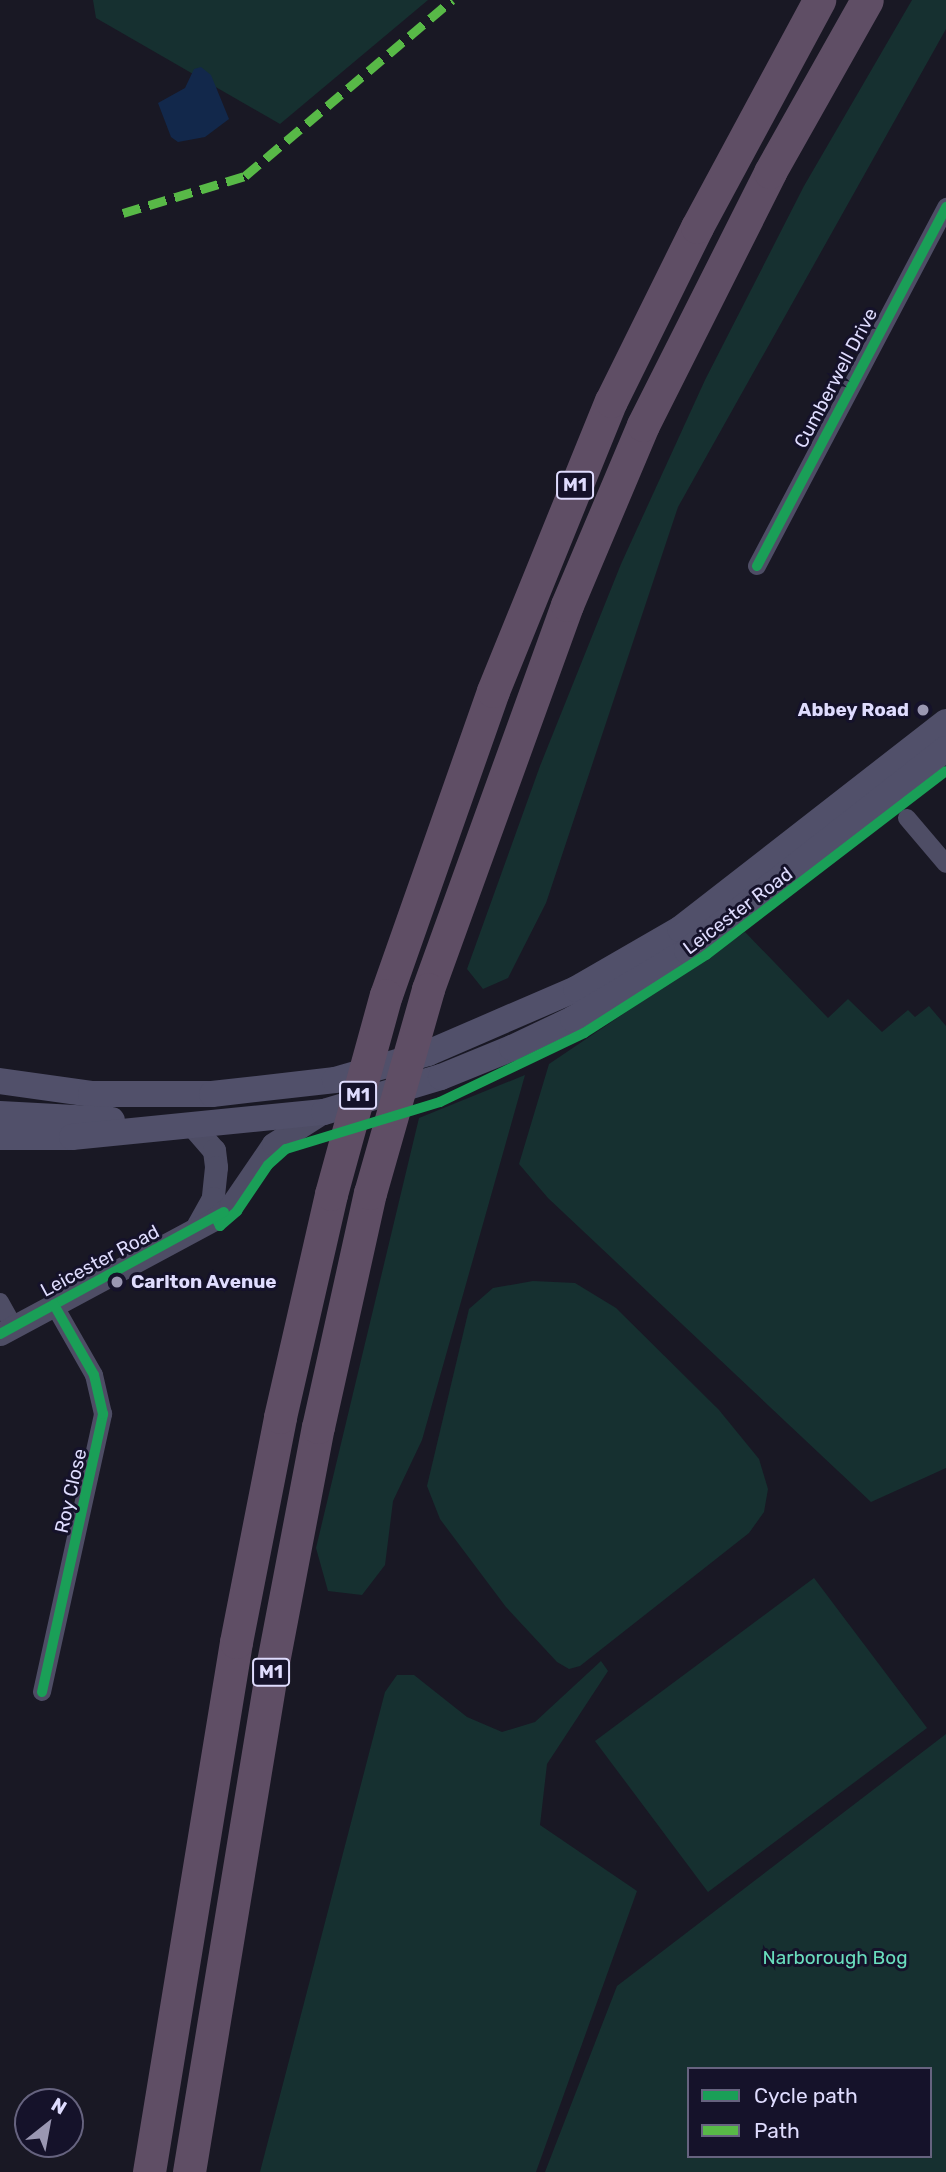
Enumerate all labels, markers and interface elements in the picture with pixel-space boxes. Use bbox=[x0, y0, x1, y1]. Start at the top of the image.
street label: Cumberwell Drive bbox=[789, 304, 883, 452]
road number: M1 bbox=[556, 471, 594, 500]
place label: Abbey Road bbox=[797, 699, 909, 721]
marker: Abbey Road bbox=[915, 702, 931, 718]
street label: Leicester Road bbox=[679, 862, 797, 960]
road number: M1 bbox=[339, 1080, 377, 1110]
street label: Leicester Road bbox=[37, 1220, 163, 1302]
place label: Carlton Avenue bbox=[131, 1271, 277, 1293]
marker: Carlton Avenue bbox=[109, 1274, 125, 1290]
street label: Roy Close bbox=[50, 1446, 92, 1536]
road number: M1 bbox=[252, 1658, 290, 1686]
park label: Narborough Bog bbox=[762, 1947, 908, 1969]
legend bbox=[687, 2067, 932, 2158]
text: Cycle path bbox=[754, 2083, 858, 2108]
north arrow bbox=[14, 2088, 84, 2158]
text: N bbox=[47, 2093, 71, 2120]
text: Path bbox=[754, 2118, 800, 2143]

